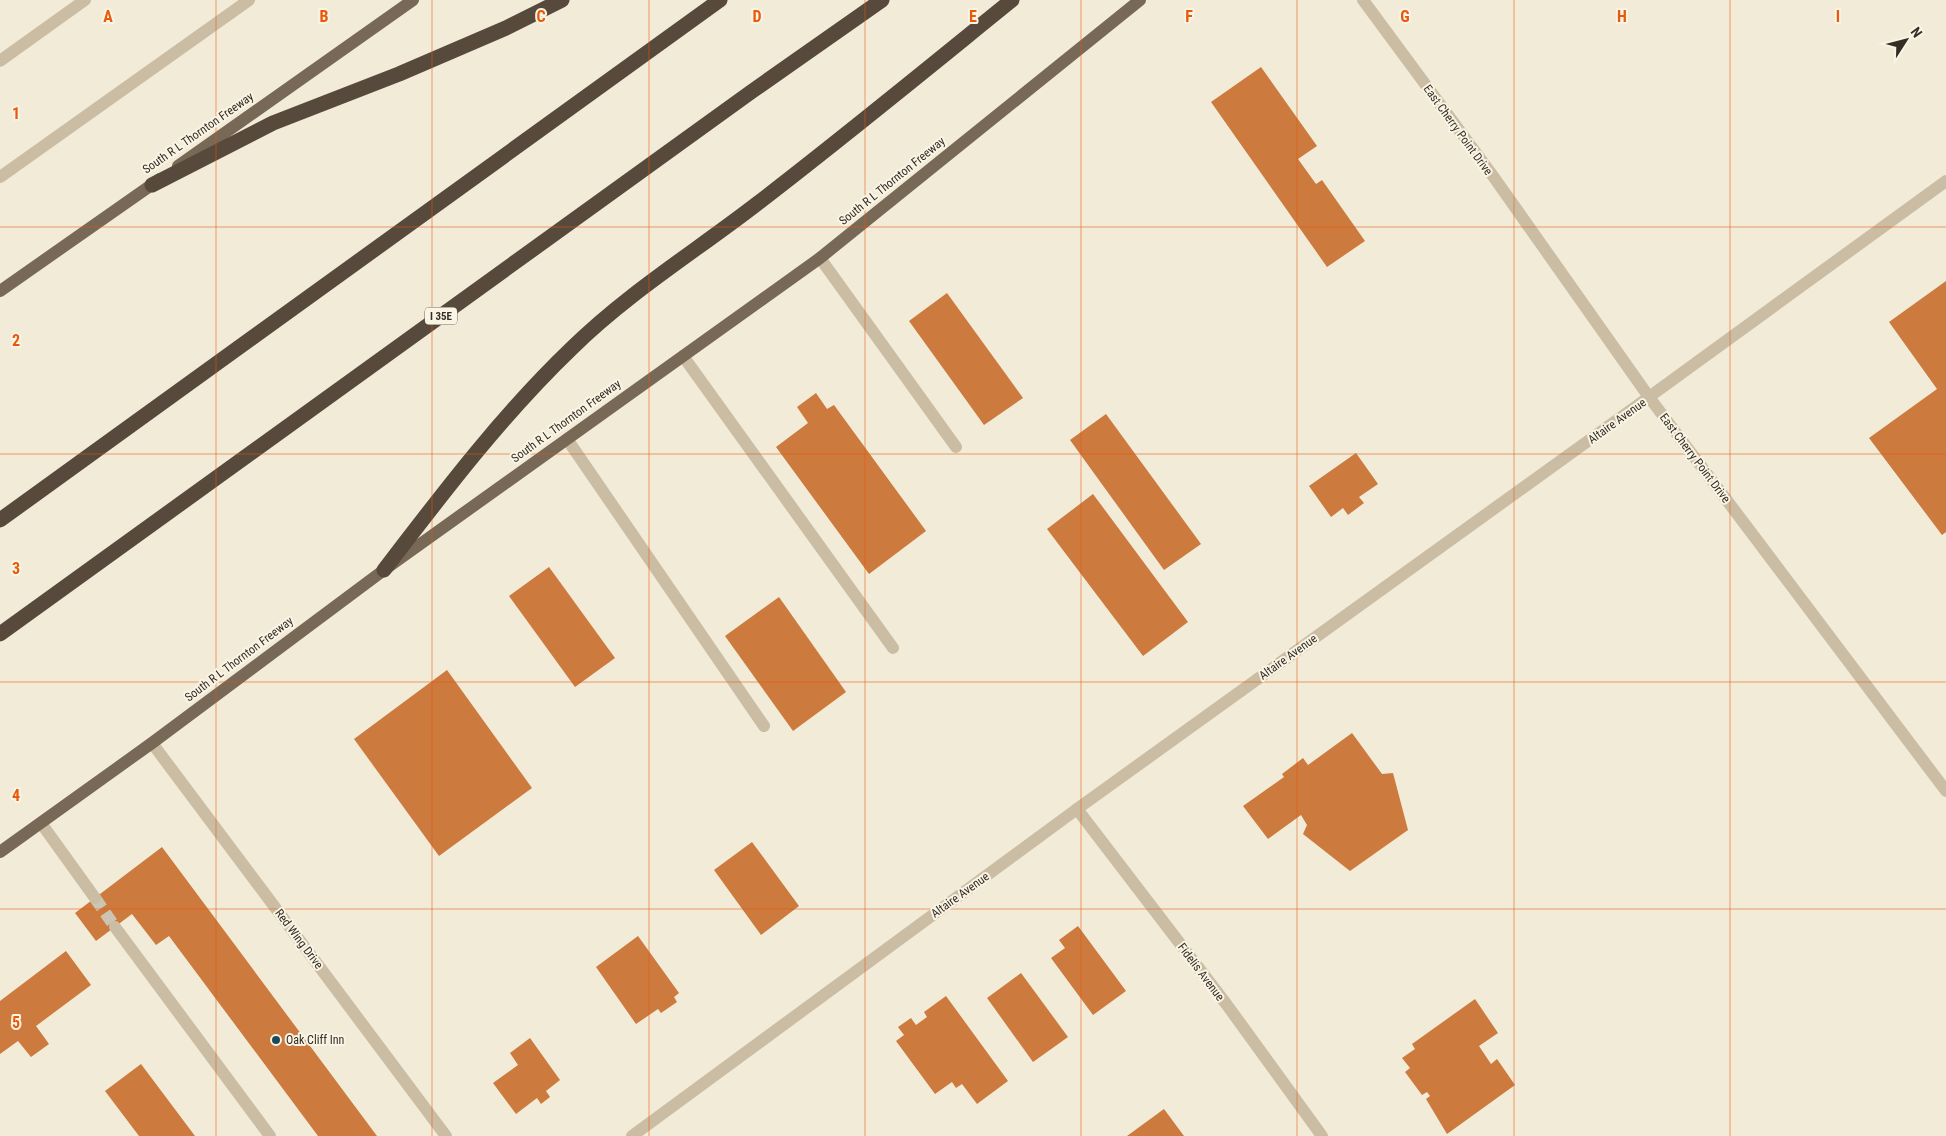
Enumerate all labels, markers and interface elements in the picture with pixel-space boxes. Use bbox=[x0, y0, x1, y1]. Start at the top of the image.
text: A bbox=[103, 7, 113, 26]
text: B bbox=[320, 7, 329, 26]
text: C bbox=[536, 7, 546, 26]
text: D bbox=[752, 7, 762, 26]
text: E bbox=[969, 7, 977, 26]
text: F bbox=[1185, 7, 1193, 26]
text: G bbox=[1400, 7, 1410, 26]
text: H bbox=[1617, 7, 1627, 26]
text: I bbox=[1836, 7, 1840, 26]
north arrow bbox=[1881, 15, 1931, 65]
text: N bbox=[1908, 24, 1926, 41]
street label: East Cherry Point Drive bbox=[1421, 82, 1496, 178]
street label: South R L Thornton Freeway bbox=[140, 89, 256, 177]
text: 1 bbox=[12, 104, 20, 123]
street label: South R L Thornton Freeway bbox=[836, 134, 948, 228]
road number: I 35E bbox=[425, 308, 457, 324]
text: 2 bbox=[12, 331, 20, 350]
street label: South R L Thornton Freeway bbox=[509, 377, 623, 465]
street label: Altaire Avenue bbox=[1585, 395, 1649, 447]
street label: East Cherry Point Drive bbox=[1657, 411, 1733, 506]
text: 3 bbox=[12, 559, 20, 578]
street label: South R L Thornton Freeway bbox=[182, 614, 296, 704]
street label: Altaire Avenue bbox=[1256, 631, 1320, 683]
text: 4 bbox=[12, 786, 20, 805]
street label: Altaire Avenue bbox=[928, 869, 992, 921]
street label: Red Wing Drive bbox=[272, 906, 326, 972]
street label: Fidelis Avenue bbox=[1175, 940, 1227, 1004]
text: 5 bbox=[12, 1013, 20, 1032]
place label: Oak Cliff Inn bbox=[286, 1033, 345, 1047]
marker: Oak Cliff Inn bbox=[270, 1034, 282, 1046]

